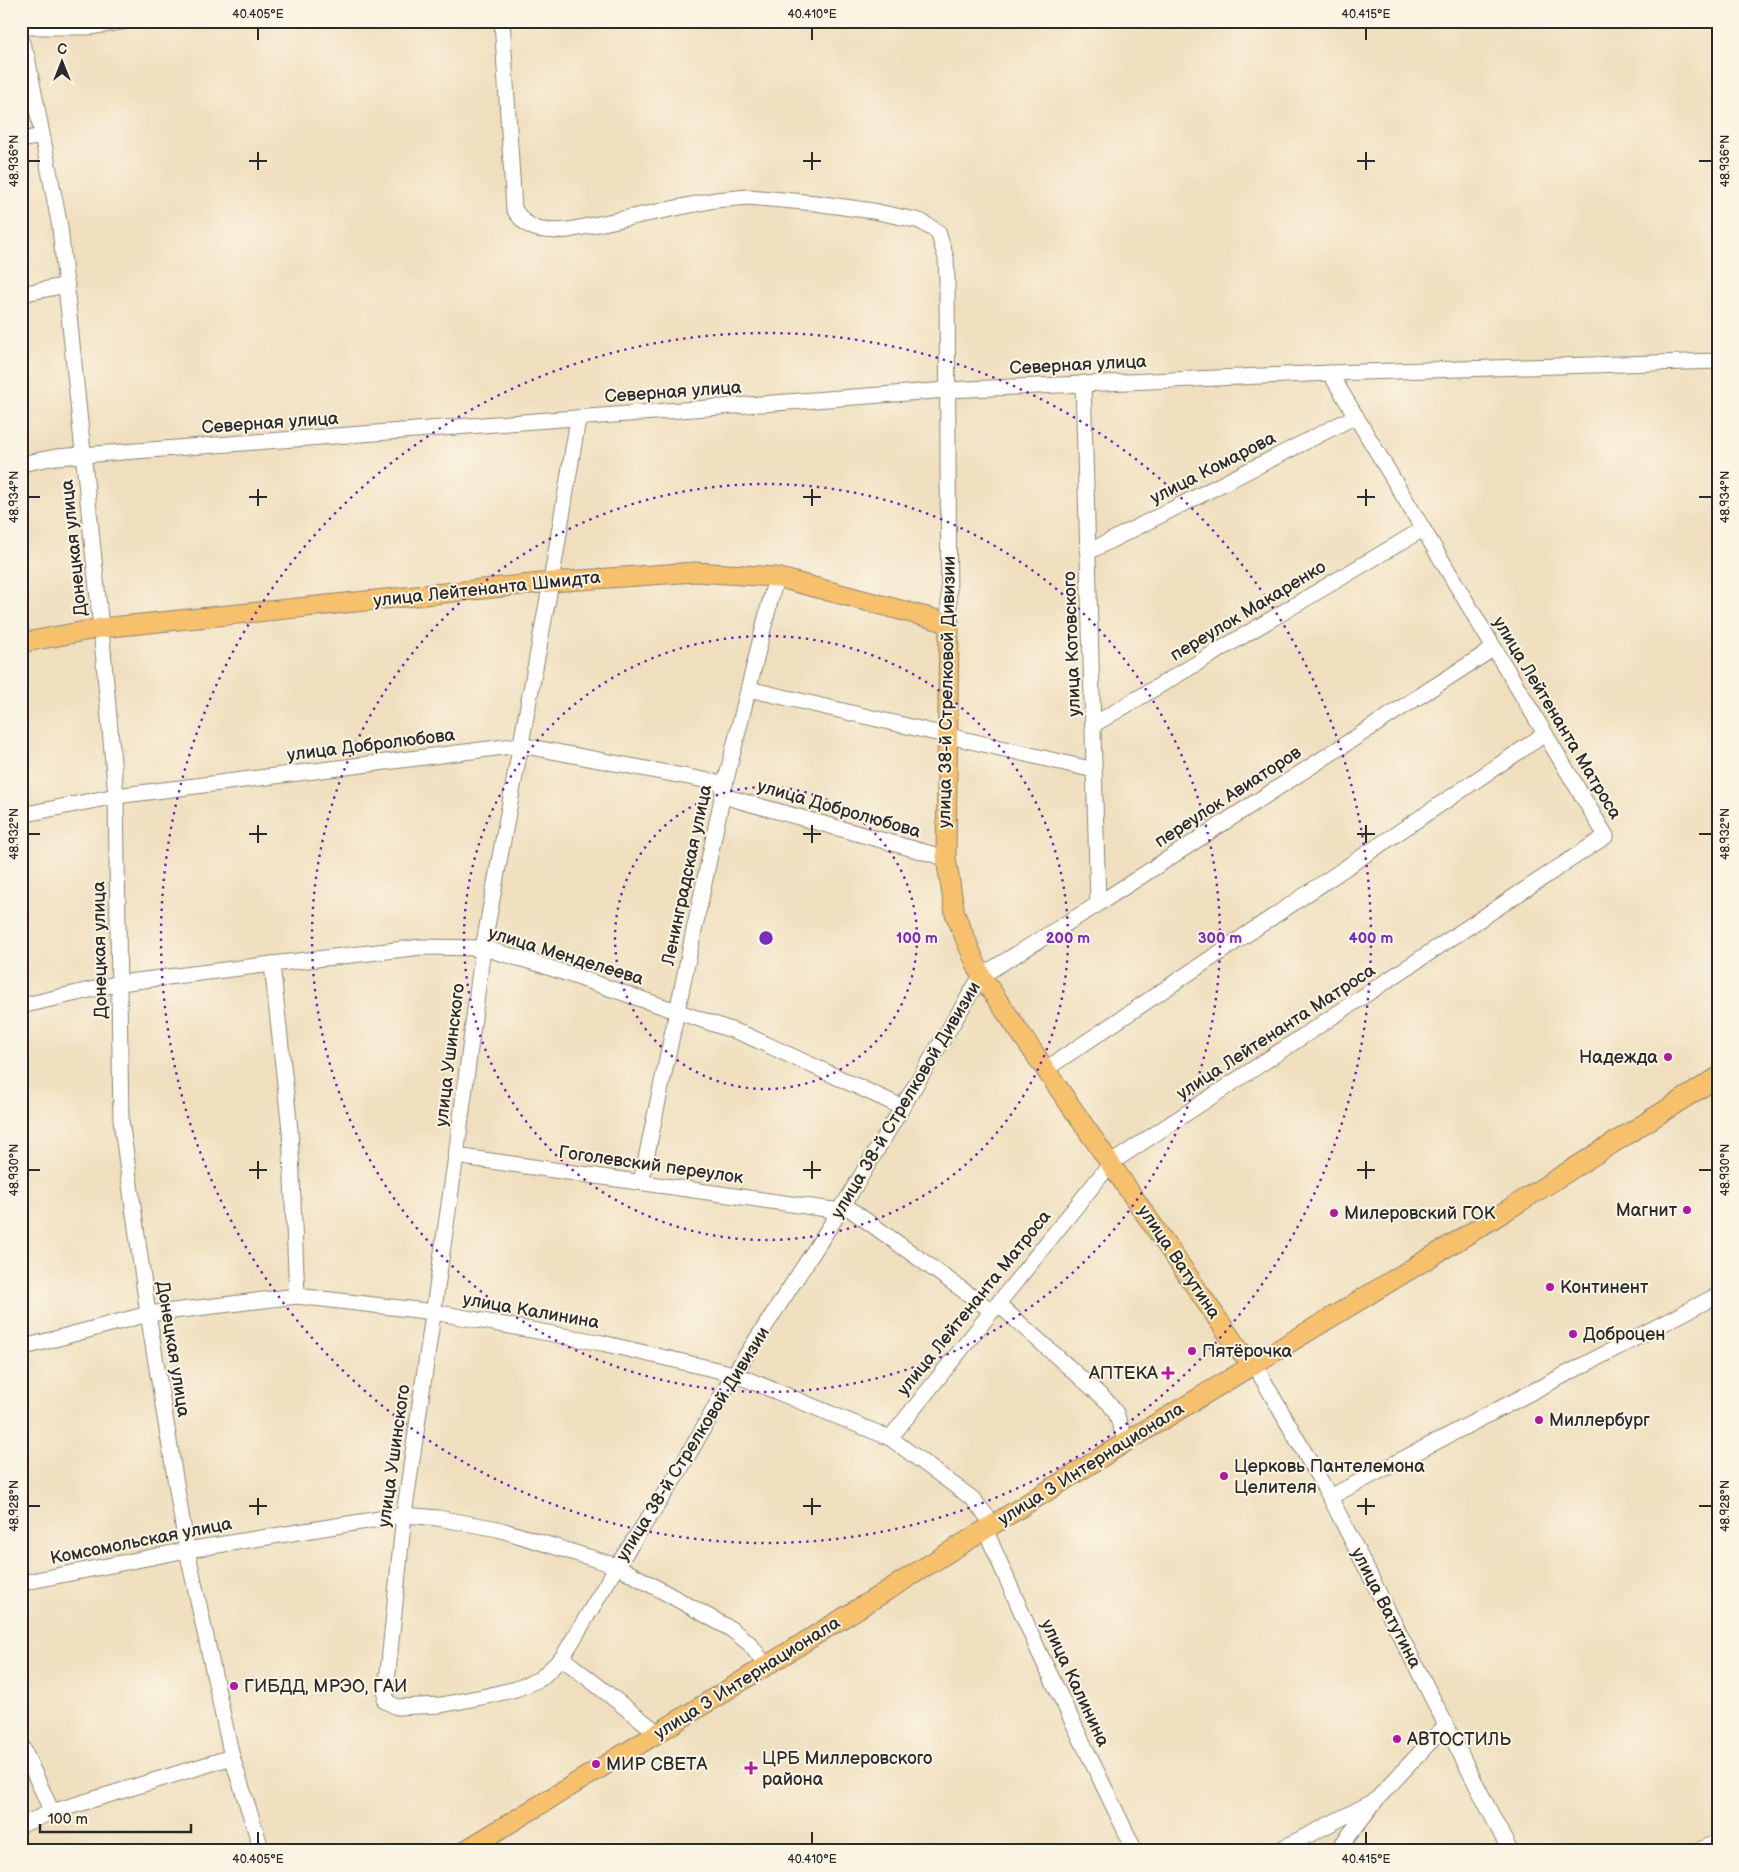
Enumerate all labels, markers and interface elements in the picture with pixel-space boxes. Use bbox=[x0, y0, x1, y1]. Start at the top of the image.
text: 40.405°E bbox=[232, 7, 284, 22]
text: 40.410°E bbox=[787, 7, 837, 22]
text: 40.415°E bbox=[1342, 7, 1391, 22]
north arrow bbox=[38, 38, 88, 88]
text: С bbox=[57, 41, 67, 58]
text: 48.936°N bbox=[7, 135, 22, 187]
text: 48.936°N bbox=[1718, 135, 1733, 187]
street label: Северная улица bbox=[1009, 351, 1147, 379]
street label: Северная улица bbox=[604, 377, 743, 407]
street label: Северная улица bbox=[201, 408, 340, 438]
street label: улица Комарова bbox=[1147, 427, 1279, 509]
text: 48.934°N bbox=[7, 471, 22, 523]
text: 48.934°N bbox=[1718, 471, 1733, 523]
street label: Донецкая улица bbox=[56, 478, 92, 617]
street label: улица 38-й Стрелковой Дивизии bbox=[934, 556, 960, 828]
street label: переулок Макаренко bbox=[1166, 556, 1330, 666]
street label: улица Лейтенанта Шмидта bbox=[372, 567, 602, 611]
street label: улица Котовского bbox=[1059, 571, 1085, 717]
street label: улица Лейтенанта Матроса bbox=[1488, 613, 1626, 823]
street label: улица Добролюбова bbox=[286, 724, 456, 766]
street label: переулок Авиаторов bbox=[1151, 741, 1306, 852]
street label: улица Добролюбова bbox=[755, 776, 923, 842]
street label: Ленинградская улица bbox=[657, 782, 716, 968]
text: 48.932°N bbox=[7, 808, 22, 860]
text: 48.932°N bbox=[1718, 808, 1733, 860]
street label: Донецкая улица bbox=[88, 881, 112, 1019]
street label: улица Менделеева bbox=[486, 922, 647, 990]
centre of rings bbox=[757, 929, 775, 947]
text: 100 m bbox=[896, 929, 938, 948]
text: 200 m bbox=[1046, 929, 1090, 948]
text: 300 m bbox=[1198, 929, 1242, 948]
text: 400 m bbox=[1349, 929, 1393, 948]
street label: улица Лейтенанта Матроса bbox=[1173, 960, 1379, 1104]
street label: улица 38-й Стрелковой Дивизии bbox=[827, 978, 985, 1222]
street label: улица Ушинского bbox=[431, 982, 469, 1128]
place label: Надежда bbox=[1579, 1047, 1658, 1068]
marker: Надежда bbox=[1662, 1051, 1674, 1063]
street label: Гоголевский переулок bbox=[557, 1142, 745, 1188]
text: 48.930°N bbox=[7, 1144, 22, 1196]
text: 48.930°N bbox=[1718, 1144, 1733, 1196]
place label: Магнит bbox=[1616, 1200, 1678, 1221]
street label: улица Ватутина bbox=[1133, 1201, 1225, 1323]
place label: Милеровский ГОК bbox=[1344, 1203, 1496, 1224]
marker: Магнит bbox=[1681, 1204, 1693, 1216]
street label: улица Лейтенанта Матроса bbox=[893, 1206, 1056, 1400]
marker: Милеровский ГОК bbox=[1328, 1207, 1340, 1219]
place label: Континент bbox=[1560, 1277, 1649, 1298]
street label: Донецкая улица bbox=[152, 1279, 194, 1419]
marker: Континент bbox=[1544, 1281, 1556, 1293]
street label: улица Калинина bbox=[461, 1289, 601, 1333]
street label: улица 38-й Стрелковой Дивизии bbox=[612, 1323, 774, 1565]
place label: Доброцен bbox=[1583, 1324, 1665, 1345]
marker: Доброцен bbox=[1567, 1328, 1579, 1340]
place label: Пятёрочка bbox=[1202, 1341, 1293, 1362]
marker: Пятёрочка bbox=[1186, 1345, 1198, 1357]
place label: АПТЕКА bbox=[1088, 1363, 1158, 1384]
marker: АПТЕКА bbox=[1162, 1367, 1174, 1379]
street label: улица Ушинского bbox=[374, 1383, 414, 1529]
street label: улица 3 Интернационала bbox=[994, 1398, 1188, 1530]
place label: Миллербург bbox=[1549, 1410, 1650, 1431]
marker: Миллербург bbox=[1533, 1414, 1545, 1426]
place label: Церковь Пантелемона Целителя bbox=[1234, 1456, 1425, 1498]
marker: Церковь Пантелемона Целителя bbox=[1218, 1470, 1230, 1482]
text: 48.928°N bbox=[7, 1480, 22, 1532]
text: 48.928°N bbox=[1718, 1480, 1733, 1532]
street label: Комсомольская улица bbox=[48, 1513, 234, 1569]
street label: улица Ватутина bbox=[1347, 1544, 1426, 1672]
street label: улица 3 Интернационала bbox=[650, 1612, 844, 1744]
street label: улица Калинина bbox=[1036, 1616, 1114, 1750]
place label: ГИБДД, МРЭО, ГАИ bbox=[244, 1676, 407, 1697]
marker: ГИБДД, МРЭО, ГАИ bbox=[228, 1680, 240, 1692]
place label: АВТОСТИЛЬ bbox=[1406, 1729, 1511, 1750]
marker: АВТОСТИЛЬ bbox=[1391, 1733, 1403, 1745]
place label: ЦРБ Миллеровского района bbox=[762, 1748, 933, 1790]
place label: МИР СВЕТА bbox=[606, 1754, 707, 1775]
marker: МИР СВЕТА bbox=[590, 1758, 602, 1770]
marker: ЦРБ Миллеровского района bbox=[744, 1761, 758, 1775]
scale bar bbox=[40, 1802, 191, 1834]
text: 100 m bbox=[48, 1810, 88, 1829]
text: 40.405°E bbox=[232, 1852, 284, 1867]
text: 40.410°E bbox=[787, 1852, 837, 1867]
text: 40.415°E bbox=[1342, 1852, 1391, 1867]

